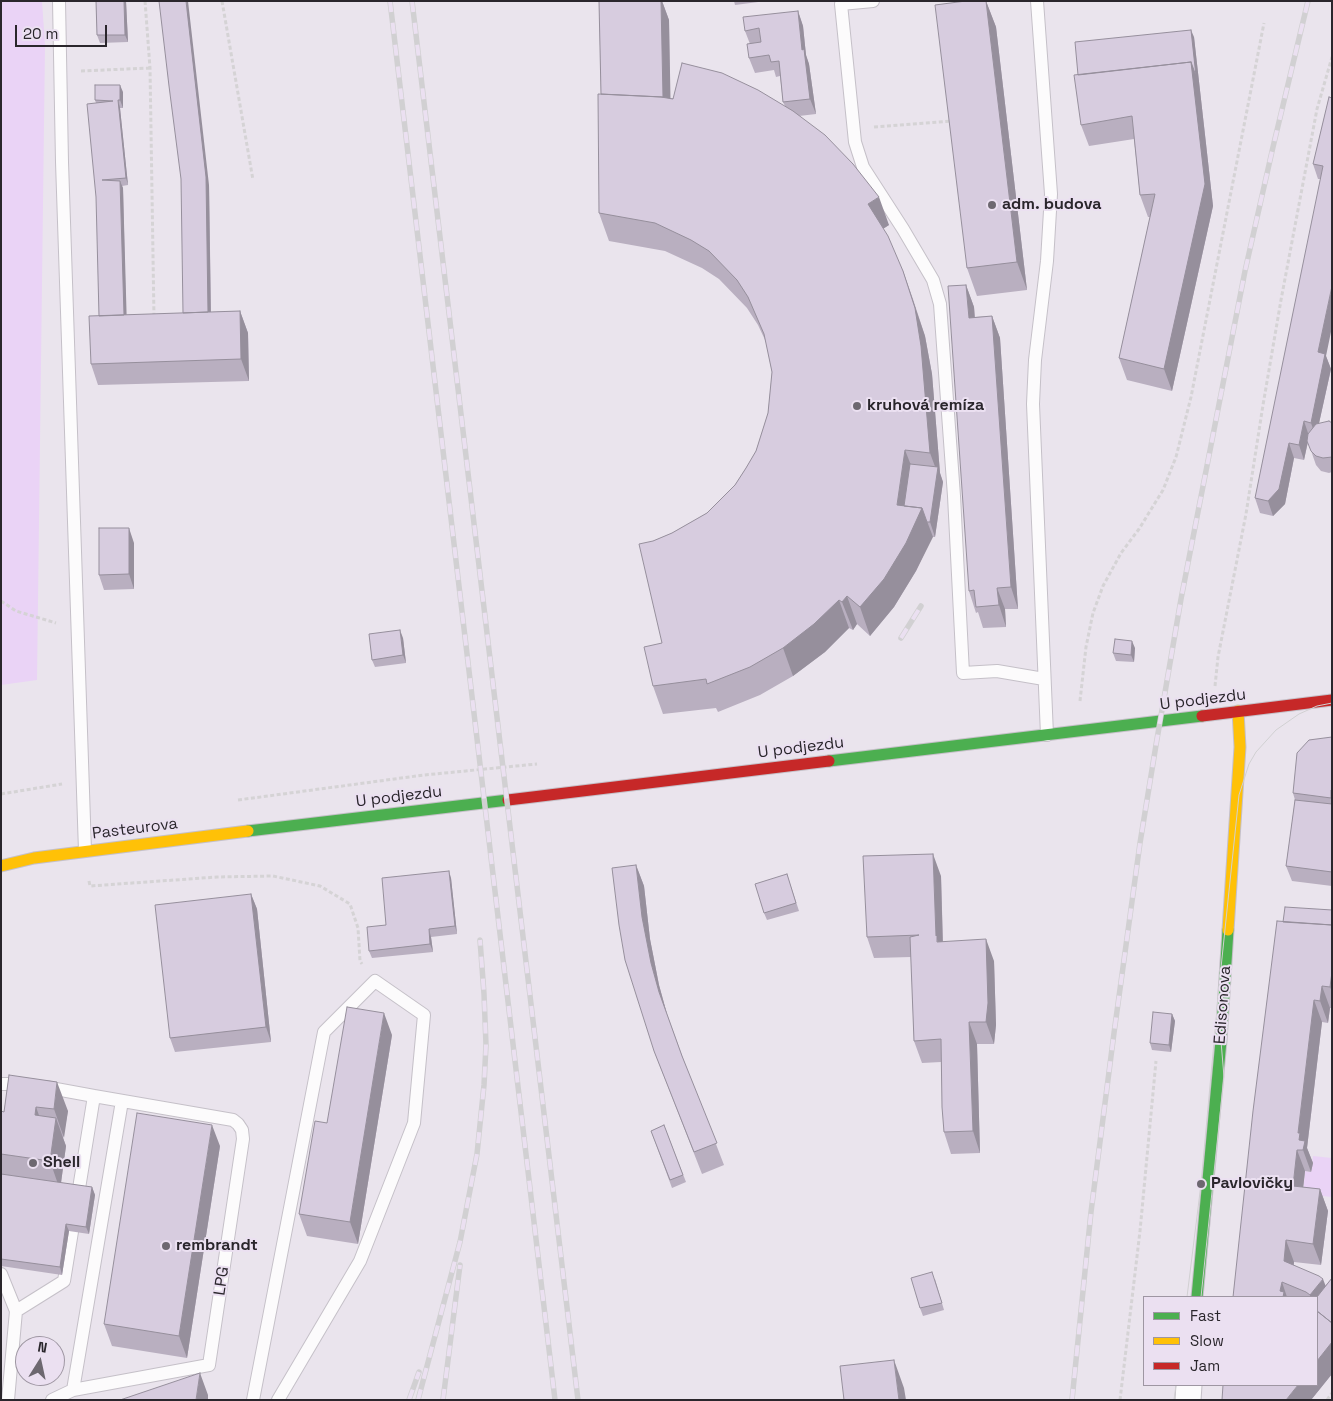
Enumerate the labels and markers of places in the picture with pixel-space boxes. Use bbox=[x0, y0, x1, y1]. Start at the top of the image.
place label: adm. budova bbox=[1002, 195, 1101, 215]
marker: adm. budova bbox=[986, 199, 998, 211]
place label: kruhová remíza bbox=[867, 396, 984, 416]
marker: kruhová remíza bbox=[851, 400, 863, 412]
place label: Shell bbox=[43, 1153, 80, 1173]
marker: Shell bbox=[27, 1157, 39, 1169]
place label: Pavlovičky bbox=[1211, 1174, 1293, 1194]
marker: Pavlovičky bbox=[1195, 1178, 1207, 1190]
place label: rembrandt bbox=[176, 1236, 258, 1256]
marker: rembrandt bbox=[160, 1240, 172, 1252]

